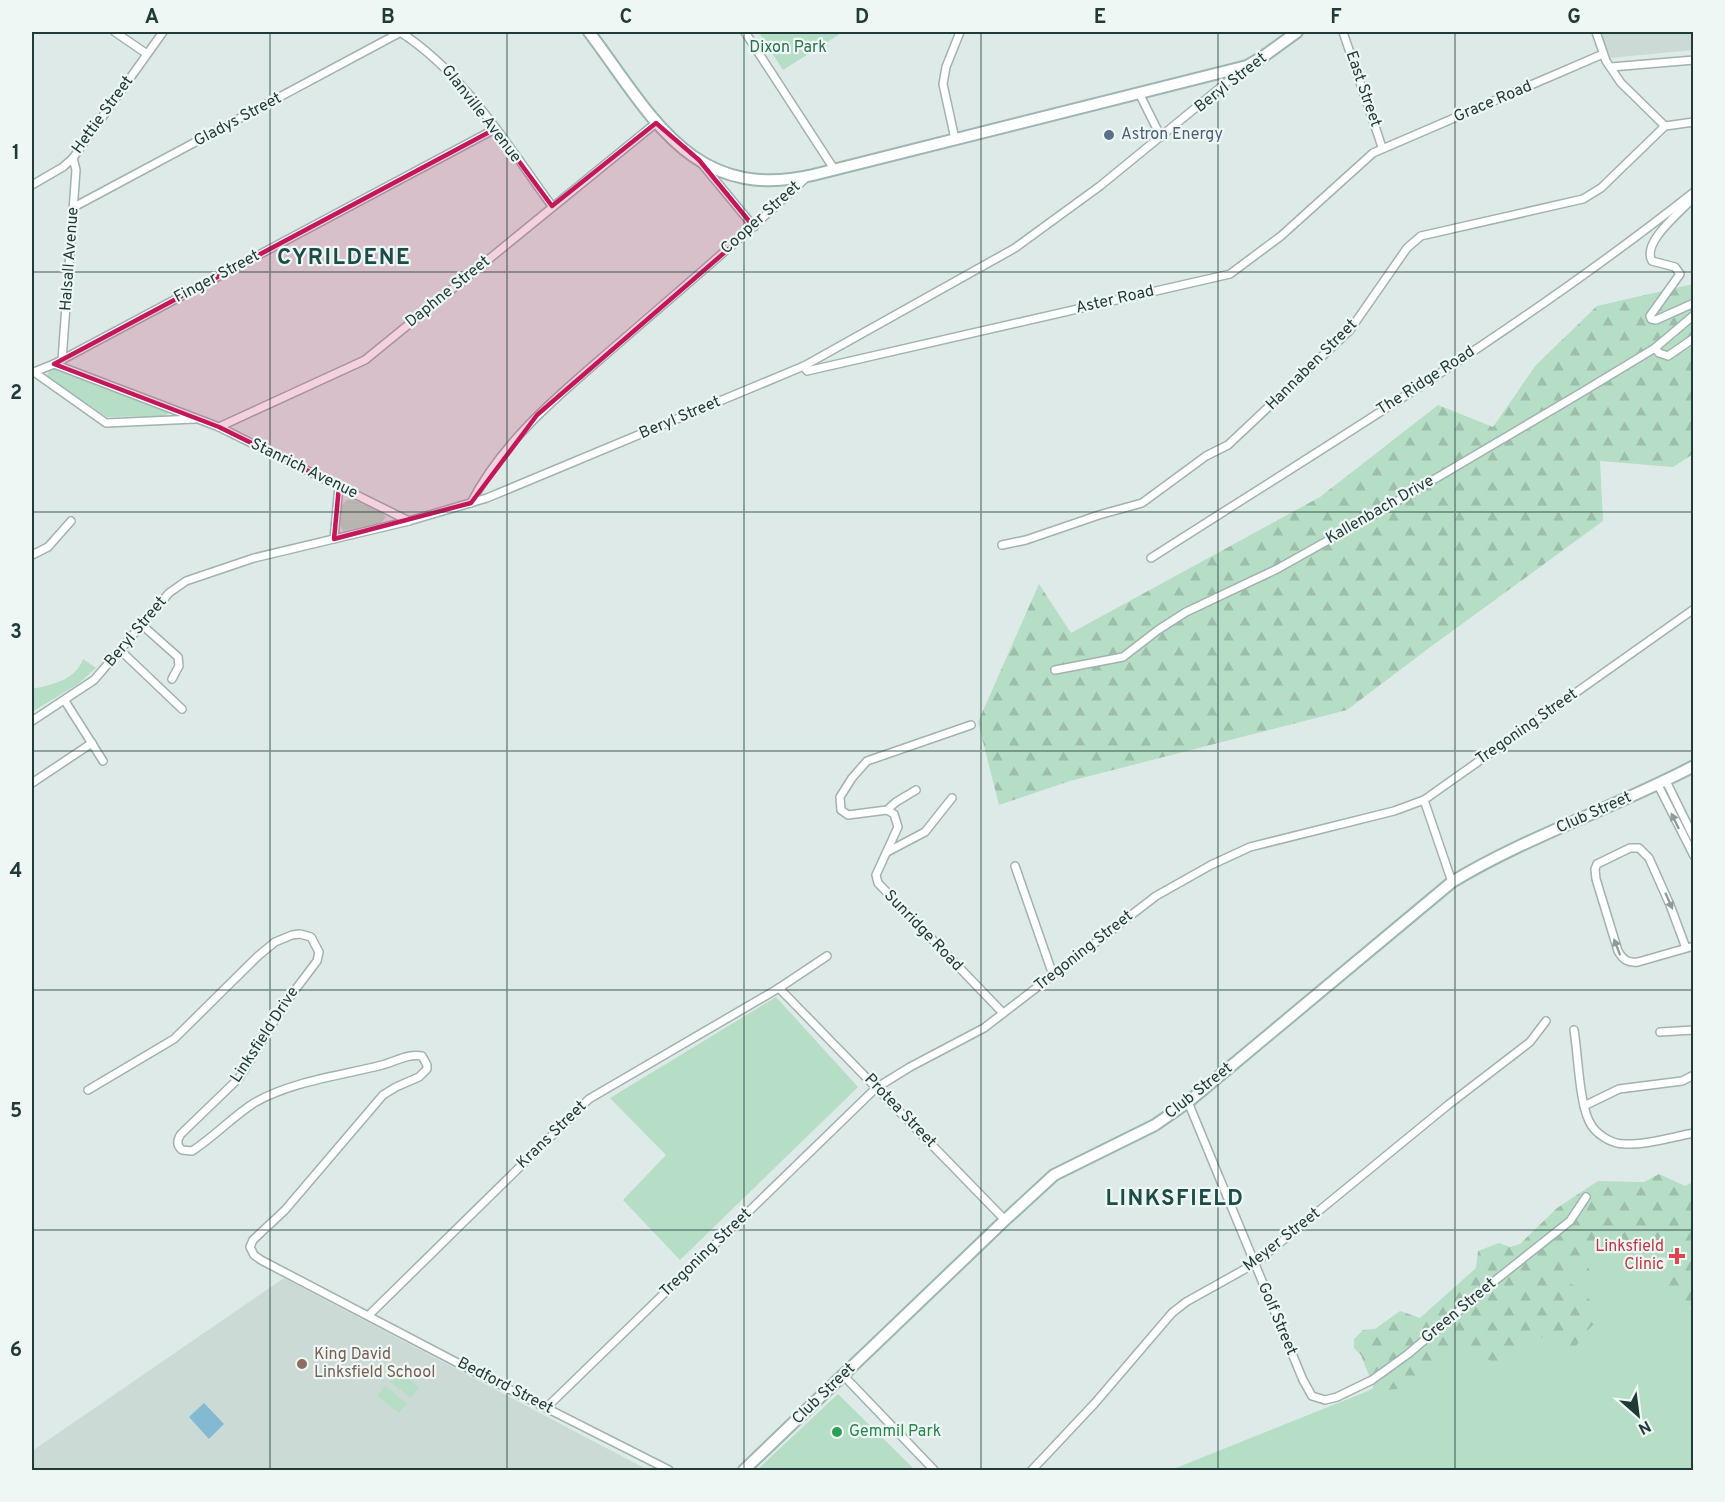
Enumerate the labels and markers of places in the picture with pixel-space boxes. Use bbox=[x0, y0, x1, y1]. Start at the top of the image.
place label: Astron Energy bbox=[1121, 125, 1223, 145]
marker: Astron Energy bbox=[1102, 128, 1116, 142]
place label: Linksfield Clinic bbox=[1595, 1237, 1664, 1275]
marker: Linksfield Clinic bbox=[1668, 1247, 1686, 1265]
place label: King David Linksfield School bbox=[314, 1345, 435, 1383]
marker: King David Linksfield School bbox=[295, 1357, 309, 1371]
place label: Gemmil Park bbox=[849, 1422, 941, 1442]
marker: Gemmil Park bbox=[830, 1425, 844, 1439]

